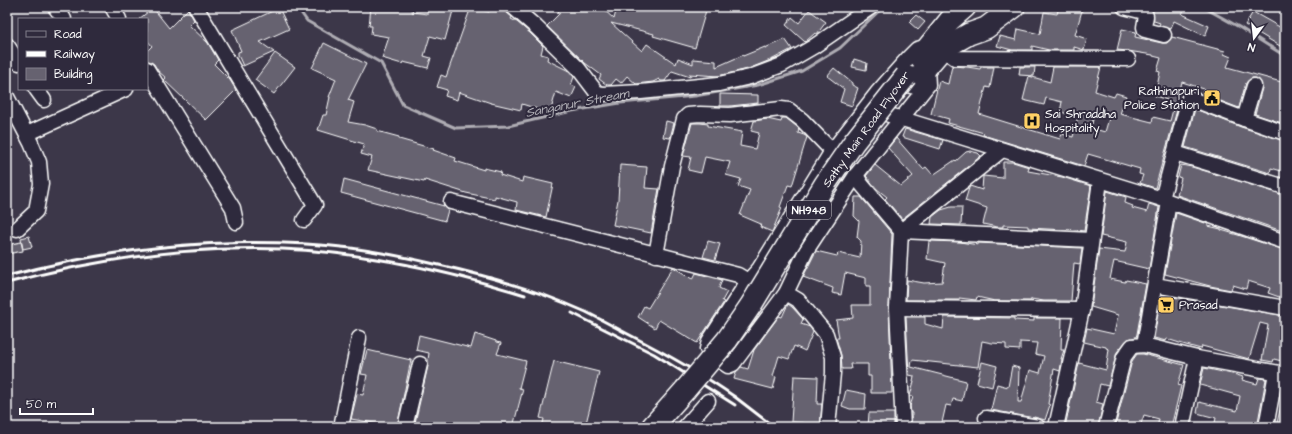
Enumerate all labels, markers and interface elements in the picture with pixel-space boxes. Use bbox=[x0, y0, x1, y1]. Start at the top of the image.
legend bbox=[18, 18, 148, 90]
north arrow bbox=[1234, 18, 1274, 58]
text: Road bbox=[54, 26, 82, 43]
text: N bbox=[1246, 39, 1257, 55]
text: Railway bbox=[54, 46, 95, 64]
text: Building bbox=[54, 66, 92, 84]
street label: Sathy Main Road Flyover bbox=[818, 67, 915, 191]
place label: Rathinapuri Police Station bbox=[1124, 83, 1199, 114]
water label: Sanganur Stream bbox=[524, 84, 632, 123]
public building icon: Rathinapuri Police Station bbox=[1202, 88, 1222, 108]
place label: Sai Shraddha Hospitality bbox=[1045, 106, 1116, 138]
hospital icon: Sai Shraddha Hospitality bbox=[1022, 111, 1042, 131]
road number: NH948 bbox=[787, 201, 831, 219]
supermarket icon: Prasad bbox=[1156, 295, 1176, 315]
place label: Prasad bbox=[1179, 297, 1218, 314]
scale bar bbox=[20, 390, 93, 416]
text: 50 m bbox=[26, 396, 57, 413]

